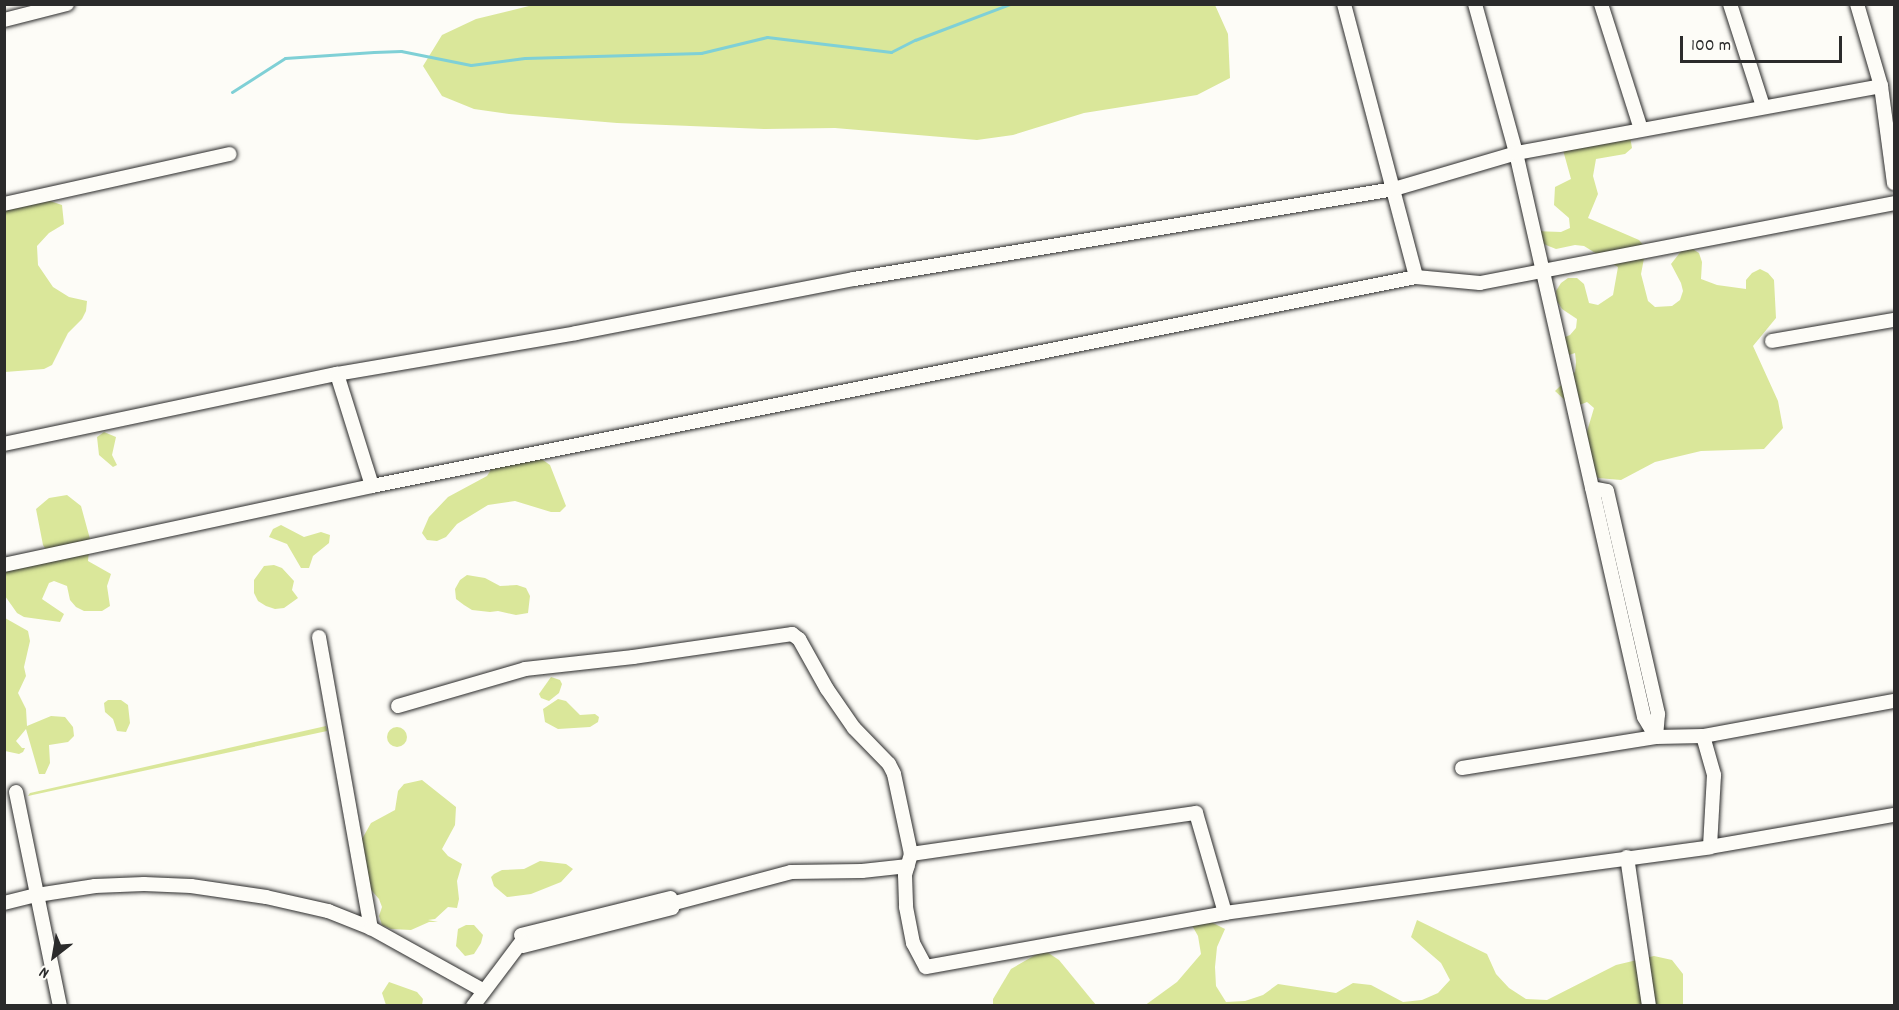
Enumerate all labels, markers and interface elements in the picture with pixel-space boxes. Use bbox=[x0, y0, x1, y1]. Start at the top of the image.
scale bar bbox=[1683, 24, 1845, 62]
text: 100 m bbox=[1691, 34, 1731, 59]
north arrow bbox=[24, 926, 84, 986]
text: N bbox=[35, 960, 54, 984]

